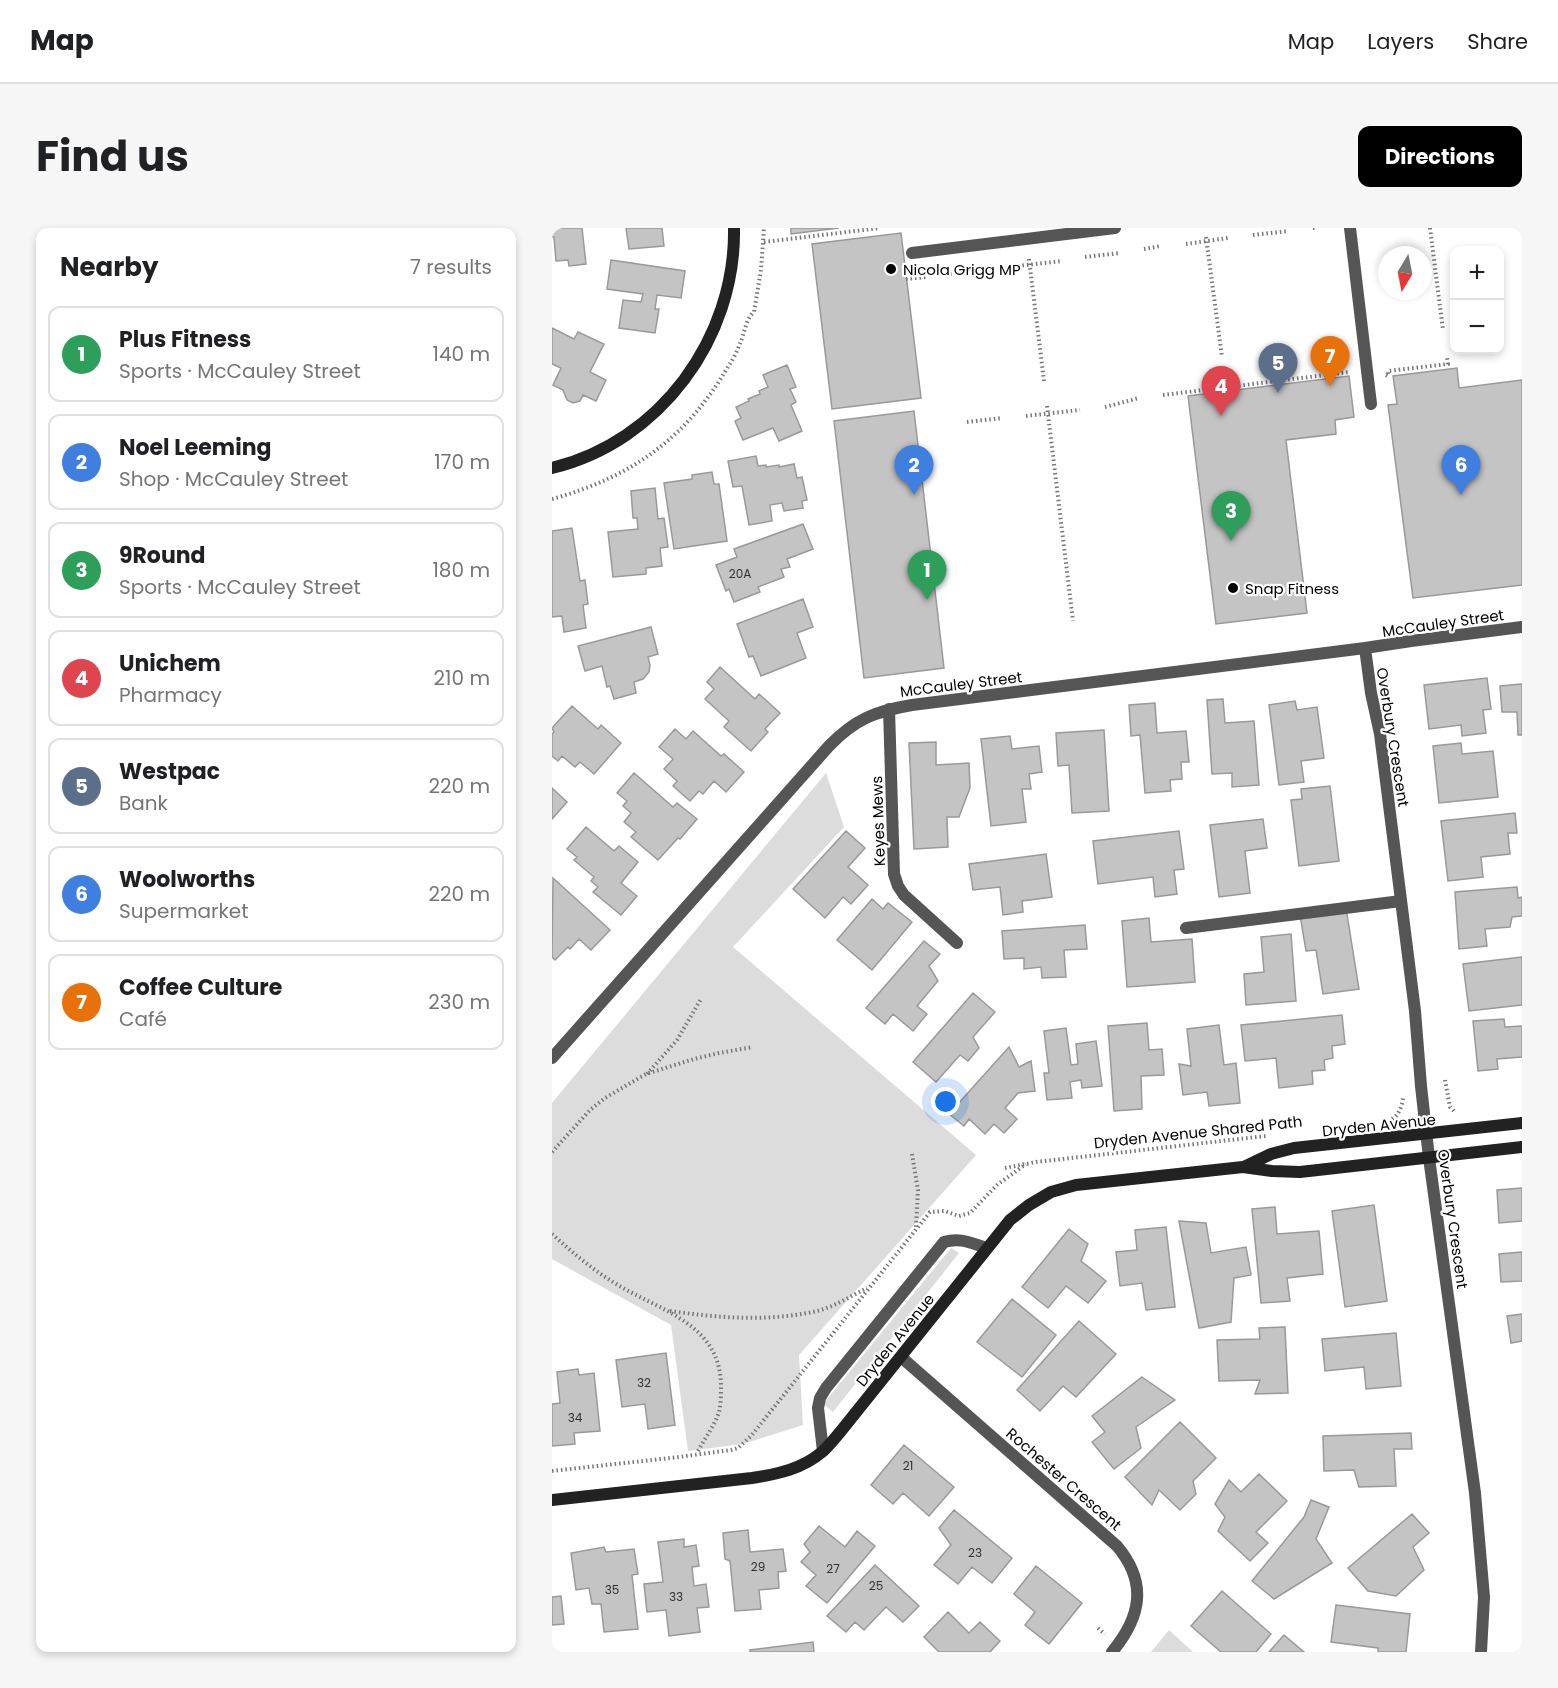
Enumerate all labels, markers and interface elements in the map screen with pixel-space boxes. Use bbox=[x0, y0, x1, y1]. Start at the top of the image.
text: Map bbox=[30, 21, 94, 60]
text: Map bbox=[1288, 27, 1334, 56]
text: Layers bbox=[1367, 27, 1434, 56]
text: Share bbox=[1467, 27, 1528, 56]
button: Directions bbox=[1358, 126, 1522, 187]
text: Find us bbox=[36, 127, 189, 186]
north arrow bbox=[1378, 246, 1432, 300]
map controls bbox=[1450, 246, 1504, 354]
button: + bbox=[1450, 246, 1504, 300]
text: Nearby bbox=[60, 249, 158, 285]
text: 7 results bbox=[410, 253, 492, 281]
place label: Nicola Grigg MP bbox=[903, 259, 1021, 280]
marker: Nicola Grigg MP bbox=[884, 262, 898, 276]
button: − bbox=[1450, 300, 1504, 354]
text: Plus Fitness bbox=[119, 324, 251, 355]
pin: 7 bbox=[1310, 336, 1350, 386]
text: 1 bbox=[78, 340, 85, 368]
text: 140 m bbox=[433, 340, 490, 368]
pin: 5 bbox=[1258, 344, 1298, 393]
text: Sports · McCauley Street bbox=[119, 357, 361, 385]
pin: 4 bbox=[1202, 366, 1240, 416]
text: Noel Leeming bbox=[119, 432, 271, 463]
pin: 2 bbox=[894, 446, 934, 495]
pin: 6 bbox=[1442, 446, 1480, 495]
text: 2 bbox=[76, 448, 87, 476]
text: 170 m bbox=[434, 448, 490, 476]
text: Shop · McCauley Street bbox=[119, 465, 348, 493]
pin: 3 bbox=[1212, 492, 1250, 541]
text: 9Round bbox=[119, 540, 205, 571]
pin: 1 bbox=[908, 550, 946, 600]
text: 3 bbox=[75, 556, 88, 584]
text: 180 m bbox=[432, 556, 490, 584]
house number: 20A bbox=[729, 565, 751, 582]
text: Sports · McCauley Street bbox=[119, 573, 361, 601]
place label: Snap Fitness bbox=[1245, 578, 1339, 599]
marker: Snap Fitness bbox=[1226, 581, 1240, 595]
street label: McCauley Street bbox=[1381, 604, 1505, 642]
text: Unichem bbox=[119, 648, 221, 679]
text: 4 bbox=[75, 664, 88, 692]
text: 210 m bbox=[434, 664, 490, 692]
street label: McCauley Street bbox=[899, 666, 1023, 702]
street label: Overbury Crescent bbox=[1372, 666, 1414, 808]
text: Pharmacy bbox=[119, 681, 222, 709]
text: Westpac bbox=[119, 756, 220, 787]
text: 5 bbox=[75, 772, 88, 800]
text: 220 m bbox=[429, 772, 490, 800]
street label: Keyes Mews bbox=[866, 775, 890, 866]
text: Bank bbox=[119, 789, 168, 817]
text: Woolworths bbox=[119, 864, 255, 895]
text: 6 bbox=[75, 880, 88, 908]
text: 220 m bbox=[429, 880, 490, 908]
text: Supermarket bbox=[119, 897, 248, 925]
text: Coffee Culture bbox=[119, 972, 282, 1003]
text: 7 bbox=[76, 988, 87, 1016]
text: 230 m bbox=[428, 988, 490, 1016]
text: Café bbox=[119, 1005, 167, 1033]
your location bbox=[931, 1087, 960, 1116]
street label: Dryden Avenue bbox=[1321, 1109, 1437, 1141]
street label: Dryden Avenue Shared Path bbox=[1093, 1111, 1303, 1153]
street label: Overbury Crescent bbox=[1433, 1148, 1473, 1290]
street label: Dryden Avenue bbox=[851, 1289, 939, 1391]
house number: 32 bbox=[637, 1374, 651, 1391]
house number: 34 bbox=[568, 1409, 583, 1426]
street label: Rochester Crescent bbox=[1002, 1423, 1126, 1535]
house number: 21 bbox=[903, 1457, 913, 1474]
house number: 23 bbox=[968, 1544, 982, 1561]
house number: 29 bbox=[751, 1558, 765, 1575]
house number: 27 bbox=[826, 1560, 840, 1577]
house number: 25 bbox=[869, 1577, 883, 1594]
house number: 35 bbox=[605, 1581, 619, 1598]
house number: 33 bbox=[669, 1588, 683, 1605]

